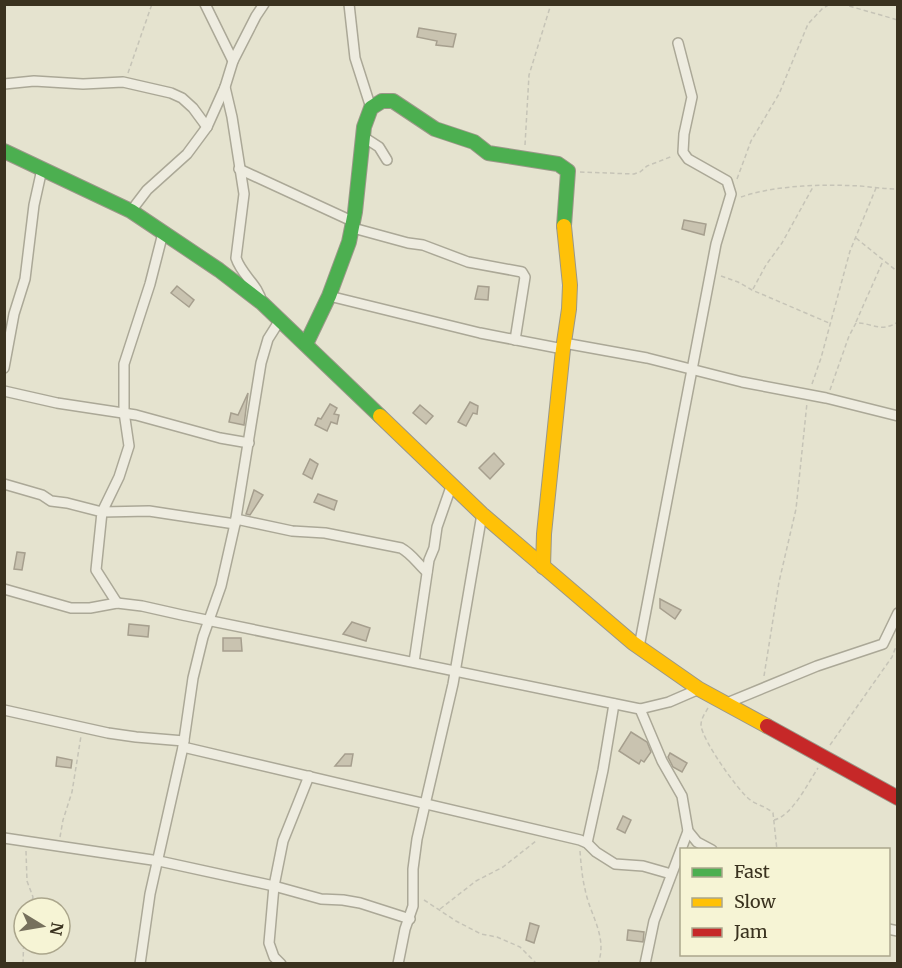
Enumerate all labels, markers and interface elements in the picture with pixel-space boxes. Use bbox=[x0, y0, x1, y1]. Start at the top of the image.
legend bbox=[680, 848, 890, 956]
text: Fast bbox=[734, 860, 770, 883]
text: Slow bbox=[734, 890, 777, 913]
north arrow bbox=[12, 896, 72, 956]
text: Jam bbox=[733, 920, 768, 943]
text: N bbox=[46, 921, 68, 937]

